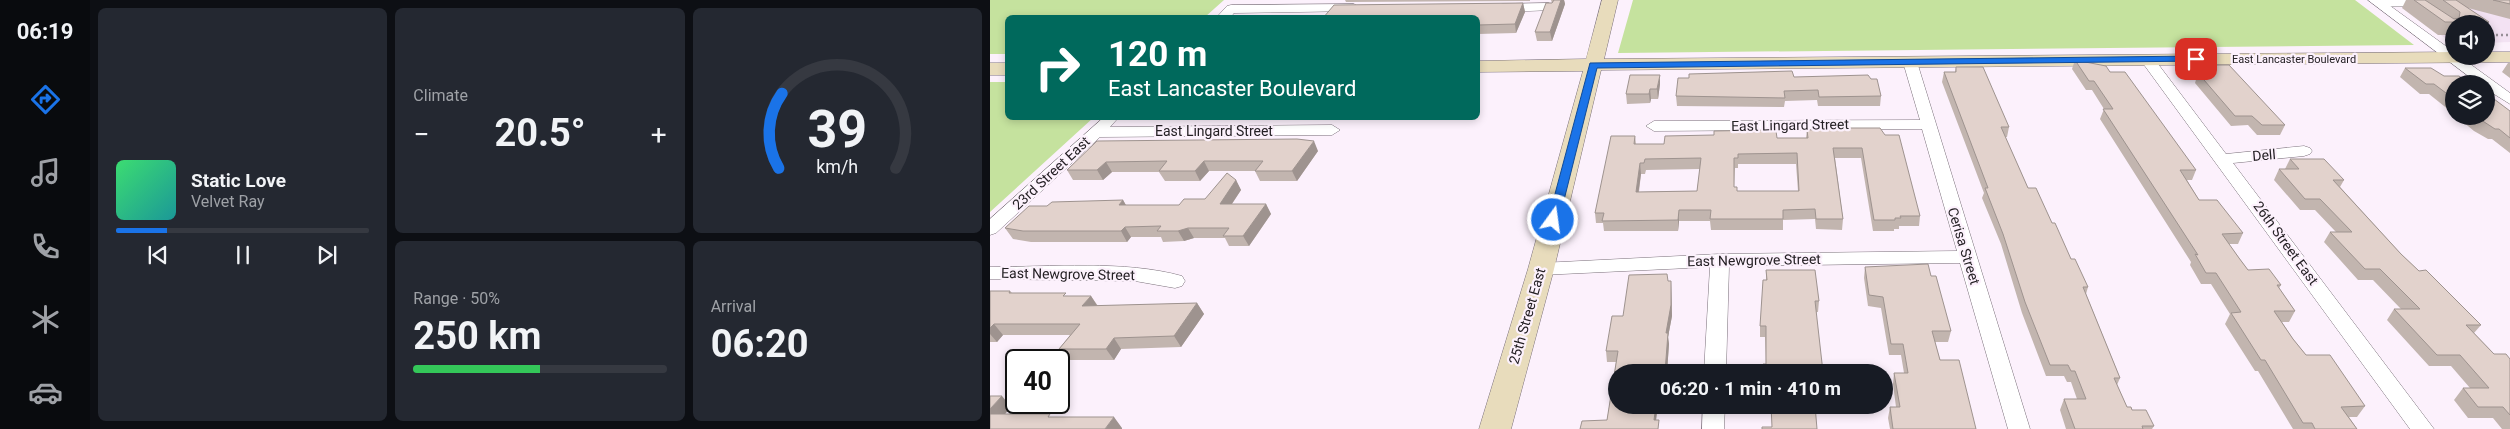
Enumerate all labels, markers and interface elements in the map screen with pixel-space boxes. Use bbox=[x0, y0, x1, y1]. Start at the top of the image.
map controls bbox=[2445, 15, 2495, 125]
button: sound bbox=[2445, 15, 2495, 65]
text: 06:19 bbox=[17, 19, 73, 44]
text: 120 m bbox=[1108, 34, 1207, 75]
icon: right bbox=[1025, 35, 1090, 100]
pin bbox=[2175, 38, 2217, 80]
icon: arrive bbox=[2182, 45, 2210, 73]
street label: East Lancaster Boulevard bbox=[2232, 53, 2356, 66]
button: layers bbox=[2445, 75, 2495, 125]
text: East Lancaster Boulevard bbox=[1108, 76, 1356, 101]
icon: directions bbox=[28, 82, 63, 117]
text: Climate bbox=[413, 86, 468, 105]
text: 39 bbox=[807, 99, 867, 160]
text: 20.5° bbox=[494, 111, 586, 155]
street label: East Lingard Street bbox=[1731, 116, 1850, 134]
text: − bbox=[413, 118, 429, 151]
text: + bbox=[651, 118, 667, 151]
street label: East Lingard Street bbox=[1155, 123, 1273, 139]
street label: 23rd Street East bbox=[1009, 133, 1093, 213]
street label: Dell bbox=[2252, 146, 2276, 164]
icon: music bbox=[28, 155, 63, 190]
text: km/h bbox=[816, 156, 858, 177]
text: Static Love bbox=[191, 169, 286, 192]
text: Velvet Ray bbox=[191, 192, 265, 211]
position arrow bbox=[1526, 193, 1578, 245]
street label: 26th Street East bbox=[2250, 198, 2322, 288]
street label: Cerisa Street bbox=[1945, 205, 1983, 287]
icon: phone bbox=[28, 229, 63, 264]
icon: previous bbox=[144, 241, 172, 269]
icon: pause bbox=[229, 241, 257, 269]
icon: next bbox=[313, 241, 341, 269]
street label: East Newgrove Street bbox=[1687, 251, 1821, 269]
street label: East Newgrove Street bbox=[1001, 265, 1135, 283]
street label: 25th Street East bbox=[1506, 266, 1548, 366]
text: Range · 50% bbox=[413, 289, 500, 308]
text: Arrival bbox=[711, 297, 756, 316]
icon: climate bbox=[28, 302, 63, 337]
text: 250 km bbox=[413, 314, 541, 358]
text: 06:20 bbox=[711, 322, 809, 366]
speed limit sign: 40 bbox=[1005, 349, 1070, 414]
icon: car bbox=[28, 375, 63, 410]
text: 06:20 · 1 min · 410 m bbox=[1660, 377, 1841, 400]

